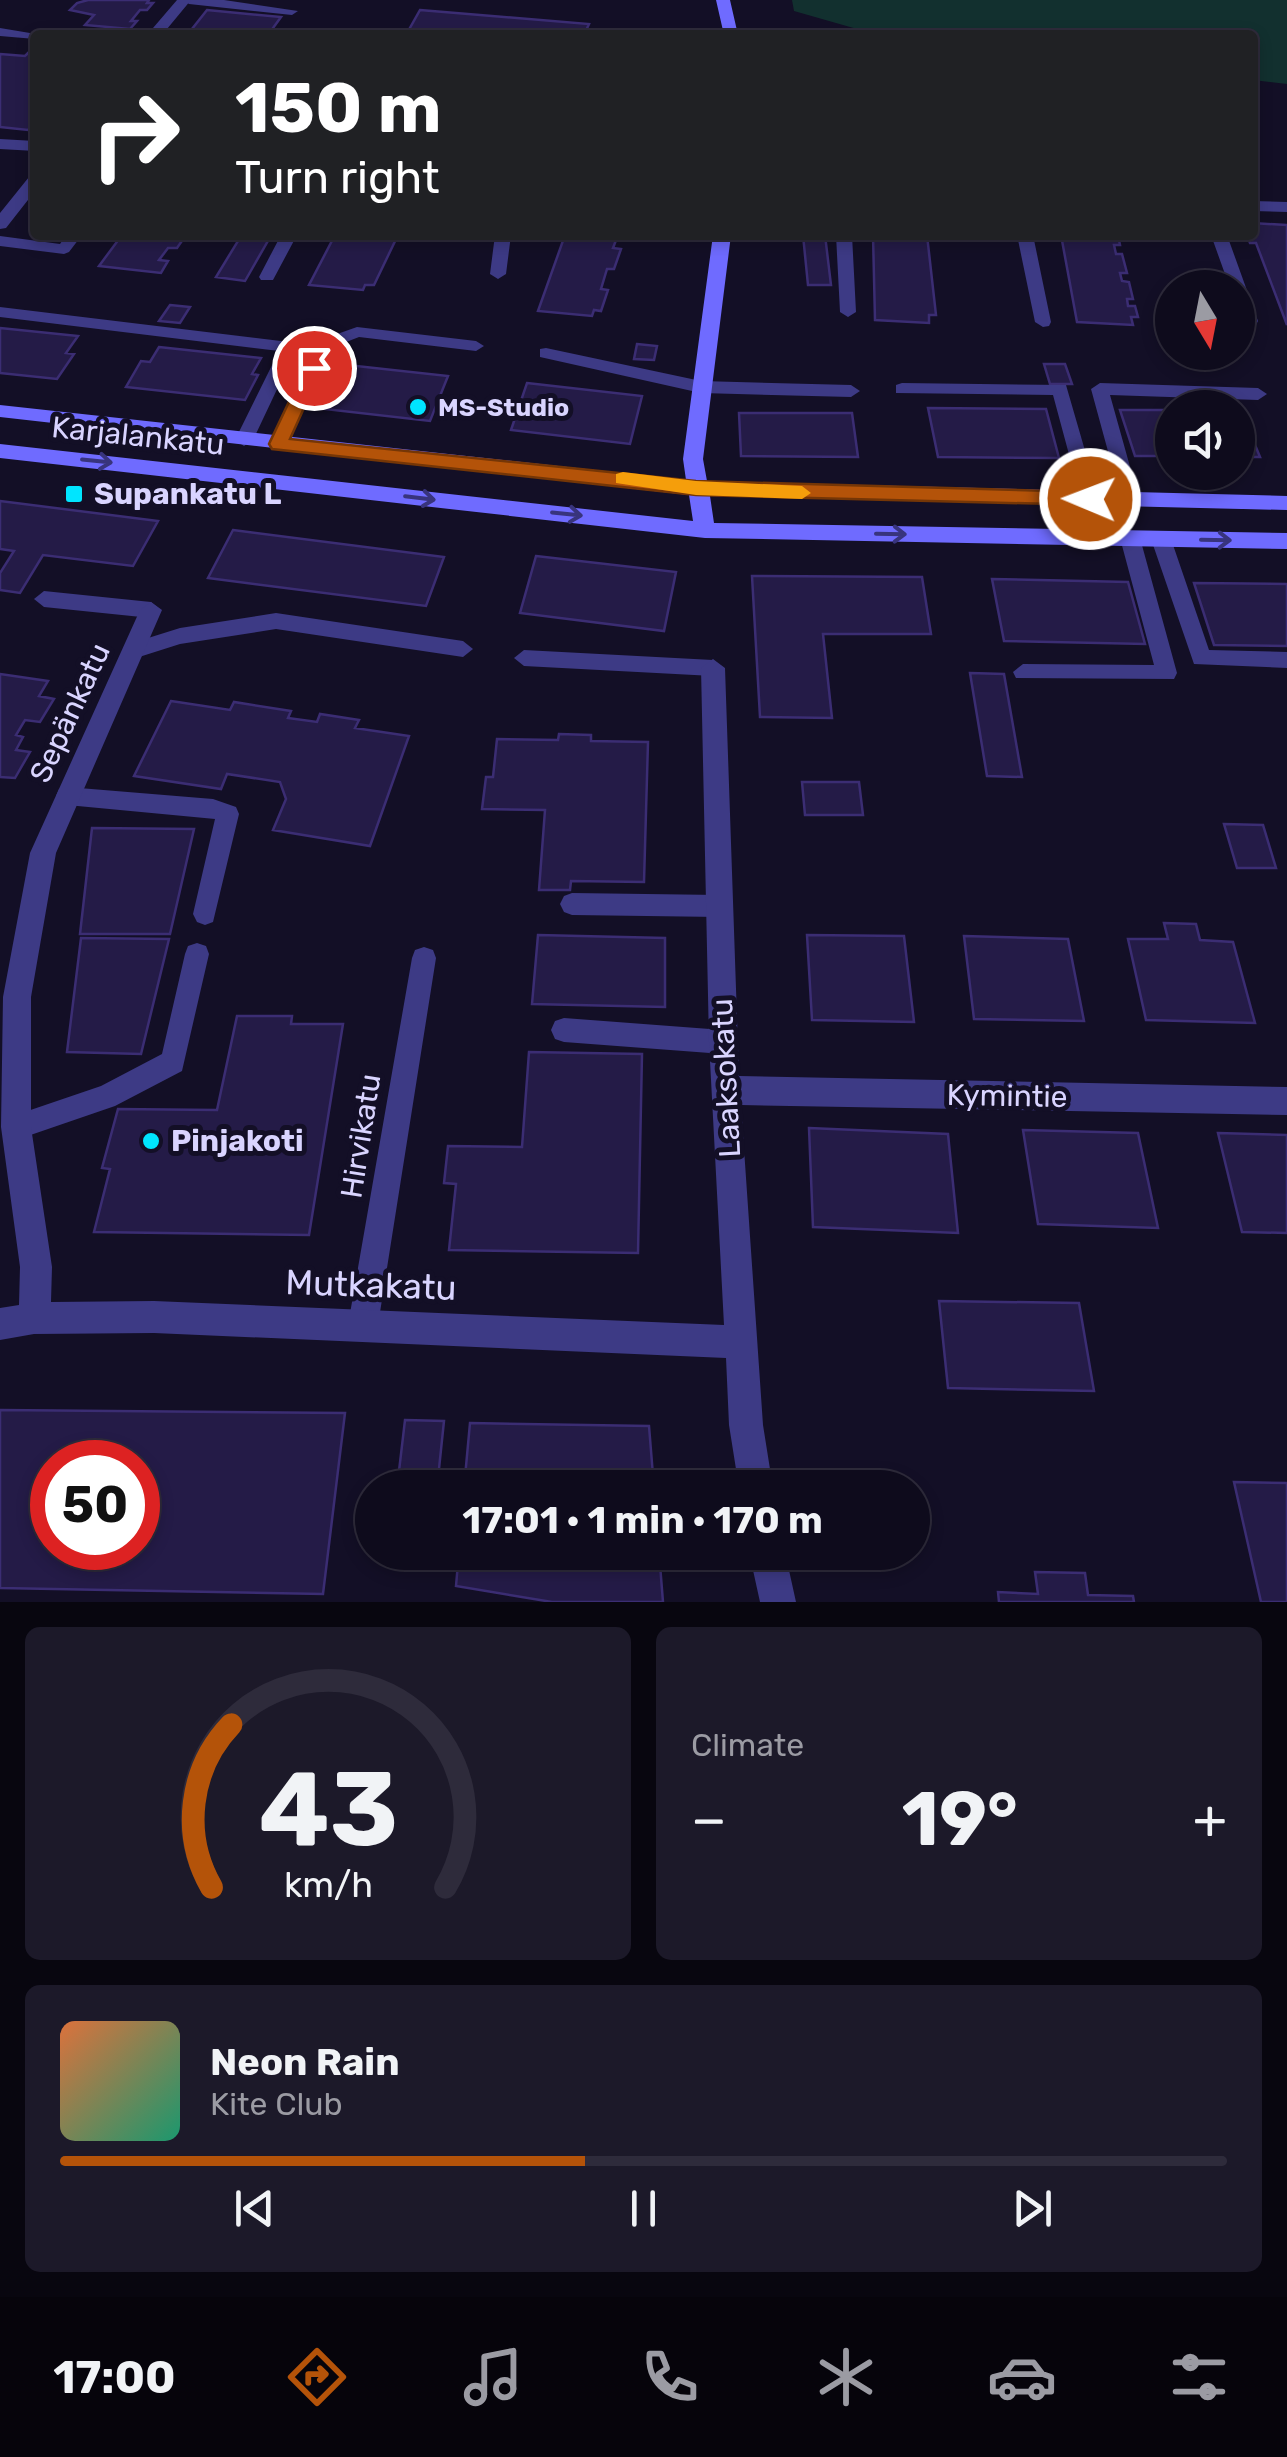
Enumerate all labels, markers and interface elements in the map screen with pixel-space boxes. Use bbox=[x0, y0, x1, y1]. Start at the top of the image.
text: 150 m bbox=[235, 67, 442, 150]
icon: right bbox=[70, 70, 200, 200]
text: Turn right bbox=[235, 151, 439, 204]
north arrow bbox=[1155, 270, 1255, 370]
map controls bbox=[1155, 270, 1255, 490]
pin bbox=[272, 326, 357, 411]
icon: arrive bbox=[287, 341, 342, 396]
button: sound bbox=[1155, 390, 1255, 490]
place label: MS-Studio bbox=[438, 393, 569, 422]
marker: MS-Studio bbox=[407, 396, 429, 418]
street label: Karjalankatu bbox=[50, 409, 226, 463]
position arrow bbox=[1038, 447, 1142, 551]
one-way arrow bbox=[80, 452, 113, 471]
place label: Supankatu L bbox=[94, 476, 281, 512]
marker: Supankatu L bbox=[63, 483, 85, 505]
one-way arrow bbox=[403, 489, 436, 508]
one-way arrow bbox=[550, 505, 582, 524]
one-way arrow bbox=[874, 525, 906, 544]
one-way arrow bbox=[1198, 530, 1231, 550]
street label: Sepänkatu bbox=[22, 638, 118, 788]
street label: Laaksokatu bbox=[704, 998, 748, 1158]
street label: Hirvikatu bbox=[333, 1071, 389, 1201]
street label: Kymintie bbox=[946, 1077, 1068, 1115]
place label: Pinjakoti bbox=[171, 1123, 304, 1159]
marker: Pinjakoti bbox=[140, 1130, 162, 1152]
street label: Mutkakatu bbox=[285, 1261, 457, 1309]
speed limit sign: 50 bbox=[30, 1440, 160, 1570]
text: 17:01 · 1 min · 170 m bbox=[462, 1497, 823, 1543]
text: Climate bbox=[691, 1726, 804, 1764]
text: 43 bbox=[258, 1748, 398, 1871]
text: 19° bbox=[902, 1775, 1018, 1864]
text: − bbox=[691, 1787, 727, 1852]
text: + bbox=[1193, 1787, 1227, 1852]
text: km/h bbox=[283, 1864, 373, 1906]
text: Neon Rain bbox=[210, 2039, 400, 2085]
text: Kite Club bbox=[210, 2085, 343, 2123]
icon: previous bbox=[227, 2181, 282, 2236]
icon: pause bbox=[616, 2181, 671, 2236]
icon: next bbox=[1005, 2181, 1060, 2236]
icon: directions bbox=[282, 2342, 352, 2412]
icon: music bbox=[458, 2342, 528, 2412]
icon: phone bbox=[635, 2342, 705, 2412]
icon: climate bbox=[811, 2342, 881, 2412]
icon: car bbox=[987, 2342, 1057, 2412]
icon: filters bbox=[1164, 2342, 1234, 2412]
text: 17:00 bbox=[53, 2351, 176, 2404]

